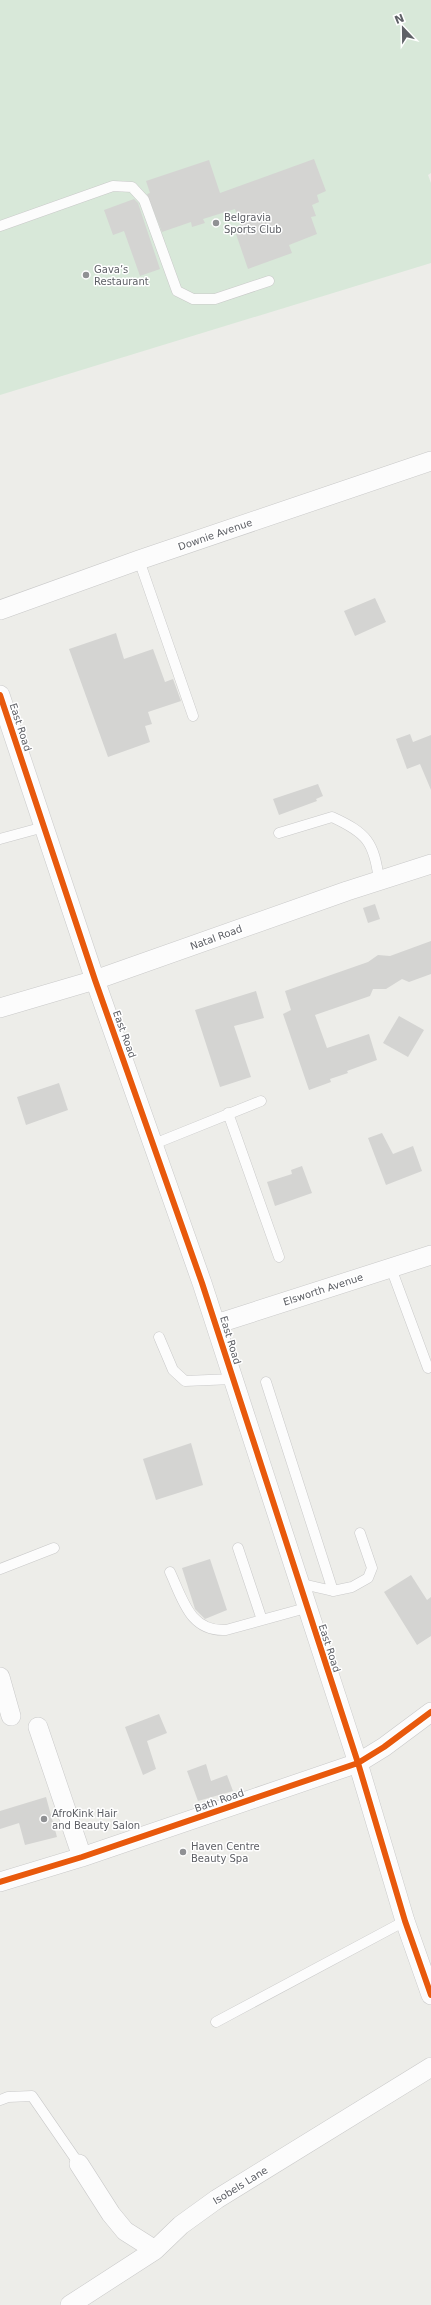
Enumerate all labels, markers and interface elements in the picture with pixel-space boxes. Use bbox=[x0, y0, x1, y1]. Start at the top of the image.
north arrow bbox=[383, 8, 423, 48]
text: N bbox=[393, 11, 406, 27]
place label: Belgravia Sports Club bbox=[224, 212, 282, 235]
marker: Belgravia Sports Club bbox=[211, 218, 221, 228]
place label: Gava’s Restaurant bbox=[94, 264, 149, 287]
marker: Gava’s Restaurant bbox=[81, 270, 91, 280]
street label: Downie Avenue bbox=[177, 517, 254, 552]
street label: East Road bbox=[8, 702, 33, 753]
street label: Natal Road bbox=[189, 923, 244, 952]
street label: East Road bbox=[111, 1009, 138, 1059]
street label: Elsworth Avenue bbox=[282, 1271, 364, 1308]
street label: East Road bbox=[218, 1315, 243, 1366]
street label: East Road bbox=[317, 1623, 342, 1674]
street label: Bath Road bbox=[193, 1787, 245, 1814]
place label: AfroKink Hair and Beauty Salon bbox=[52, 1808, 140, 1831]
marker: AfroKink Hair and Beauty Salon bbox=[39, 1814, 49, 1824]
place label: Haven Centre Beauty Spa bbox=[191, 1841, 260, 1864]
marker: Haven Centre Beauty Spa bbox=[178, 1847, 188, 1857]
street label: Isobels Lane bbox=[211, 2164, 270, 2207]

